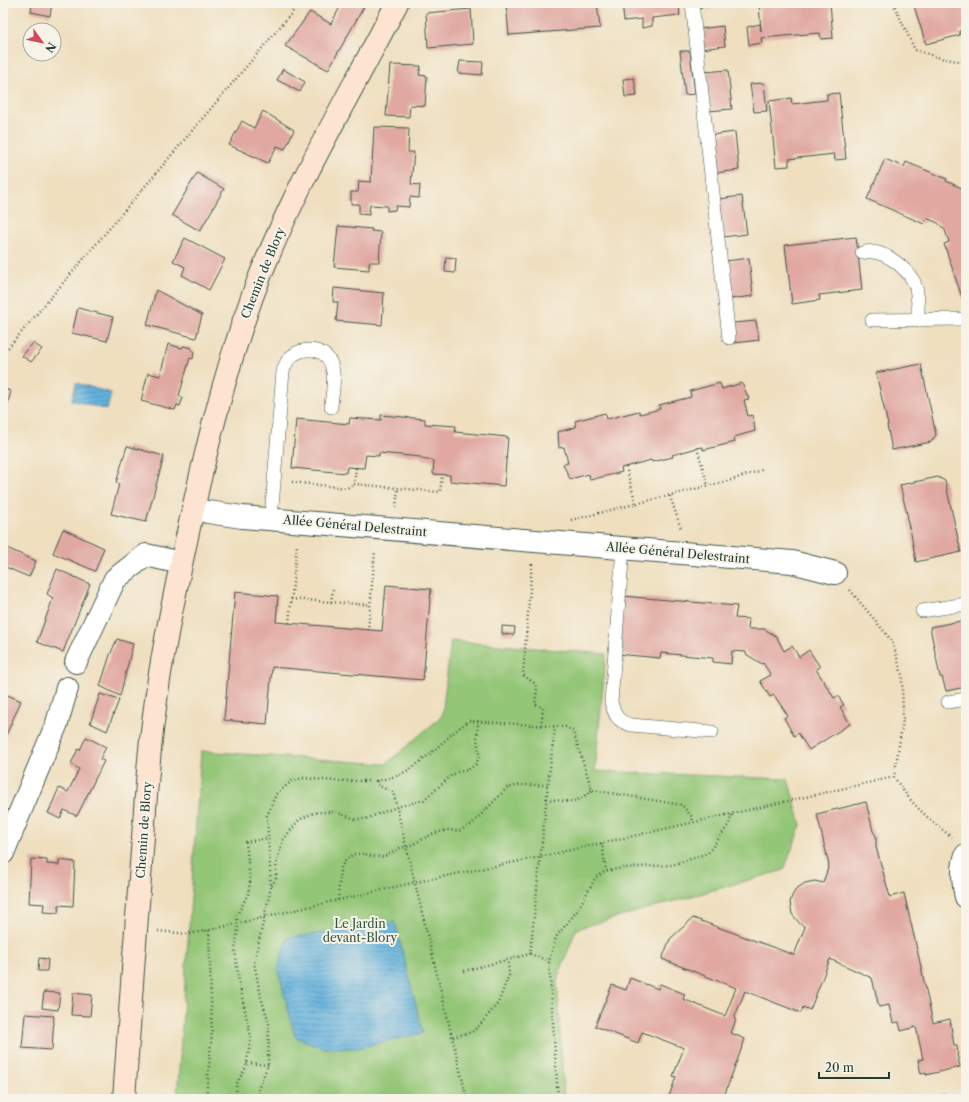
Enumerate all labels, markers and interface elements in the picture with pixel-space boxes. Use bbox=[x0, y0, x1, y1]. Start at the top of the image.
north arrow bbox=[22, 22, 62, 62]
text: N bbox=[42, 40, 59, 56]
street label: Chemin de Blory bbox=[237, 225, 288, 321]
street label: Allée Général Delestraint bbox=[282, 512, 428, 539]
street label: Allée Général Delestraint bbox=[605, 539, 751, 566]
street label: Chemin de Blory bbox=[133, 781, 154, 879]
park label: Le Jardin devant-Blory bbox=[323, 916, 398, 945]
scale bar bbox=[819, 1054, 889, 1080]
text: 20 m bbox=[825, 1060, 854, 1075]

